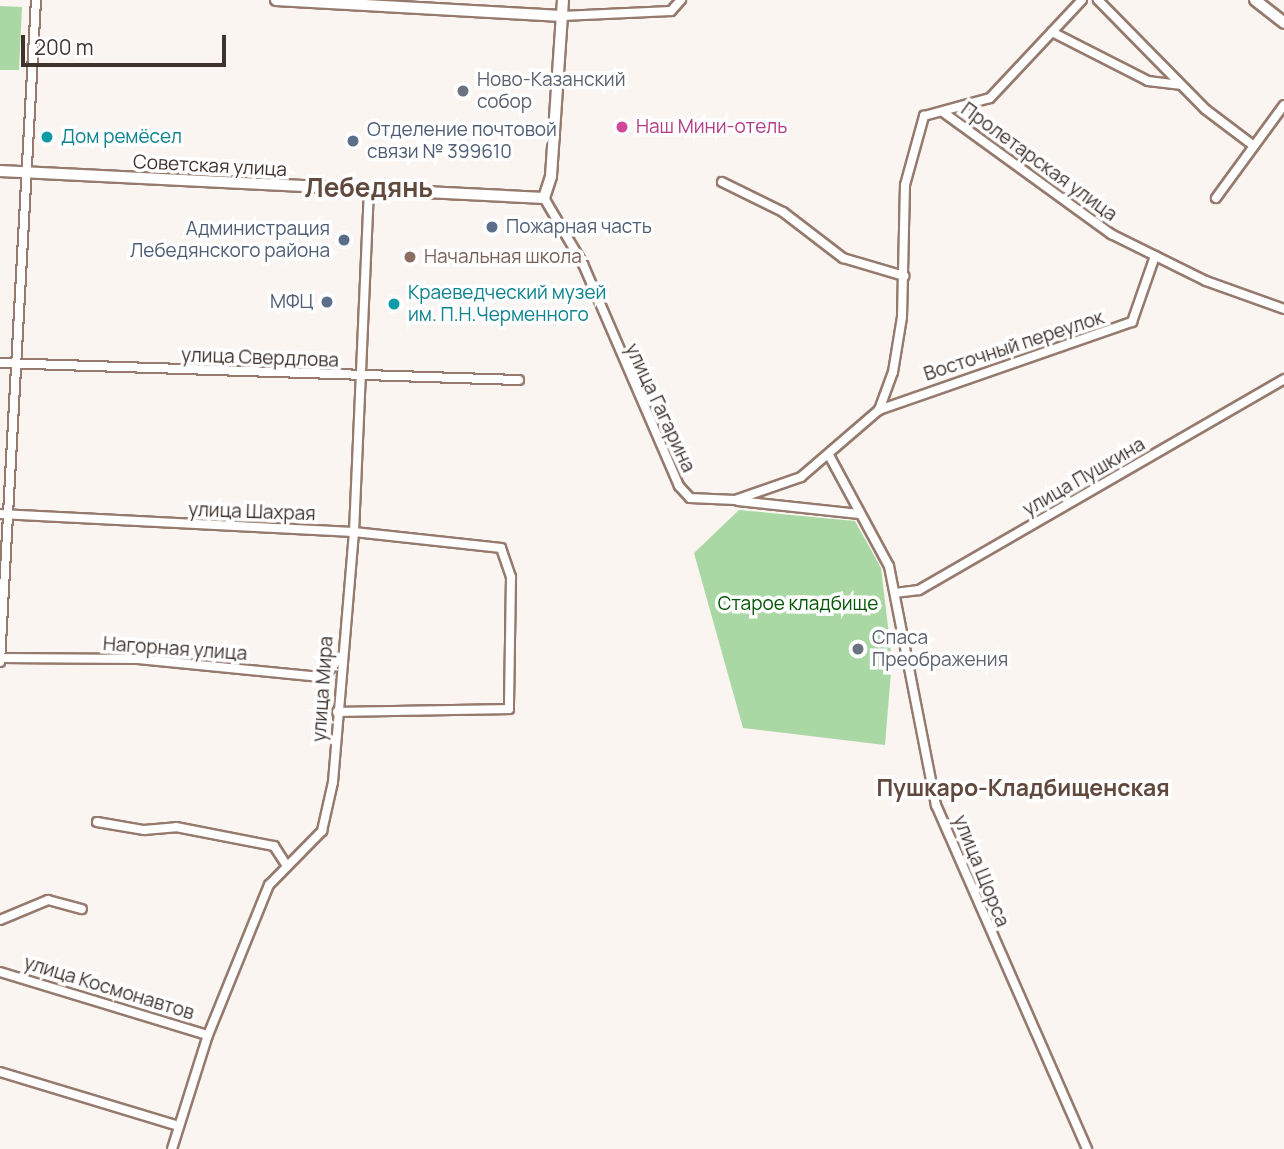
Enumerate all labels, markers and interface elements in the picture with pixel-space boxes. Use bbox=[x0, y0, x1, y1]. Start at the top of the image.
scale bar bbox=[24, 21, 229, 65]
text: 200 m bbox=[34, 33, 94, 61]
place label: Ново-Казанский собор bbox=[477, 69, 625, 113]
marker: Ново-Казанский собор bbox=[455, 83, 471, 99]
street label: Пролетарская улица bbox=[957, 98, 1121, 226]
place label: Наш Мини-отель bbox=[636, 116, 787, 138]
place label: Отделение почтовой связи № 399610 bbox=[367, 119, 557, 163]
marker: Наш Мини-отель bbox=[614, 119, 630, 135]
place label: Дом ремёсел bbox=[61, 126, 182, 148]
marker: Дом ремёсел bbox=[39, 129, 55, 145]
marker: Отделение почтовой связи № 399610 bbox=[345, 133, 361, 149]
street label: Советская улица bbox=[133, 151, 287, 181]
district label: Лебедянь bbox=[305, 172, 433, 204]
place label: Пожарная часть bbox=[506, 216, 652, 238]
place label: Администрация Лебедянского района bbox=[130, 218, 330, 262]
marker: Пожарная часть bbox=[484, 219, 500, 235]
marker: Администрация Лебедянского района bbox=[336, 232, 352, 248]
place label: Начальная школа bbox=[424, 246, 582, 268]
marker: Начальная школа bbox=[402, 249, 418, 265]
place label: Краеведческий музей им. П.Н.Черменного bbox=[408, 282, 606, 326]
place label: МФЦ bbox=[270, 291, 313, 313]
marker: МФЦ bbox=[319, 294, 335, 310]
marker: Краеведческий музей им. П.Н.Черменного bbox=[386, 296, 402, 312]
street label: Восточный переулок bbox=[921, 306, 1107, 386]
street label: улица Гагарина bbox=[620, 340, 700, 476]
street label: улица Свердлова bbox=[181, 344, 339, 372]
street label: улица Пушкина bbox=[1019, 433, 1149, 521]
street label: улица Шахрая bbox=[188, 498, 316, 526]
park label: Старое кладбище bbox=[718, 593, 878, 615]
place label: Спаса Преображения bbox=[872, 627, 1008, 671]
street label: Нагорная улица bbox=[102, 633, 248, 665]
street label: улица Мира bbox=[308, 635, 338, 743]
marker: Спаса Преображения bbox=[850, 641, 866, 657]
district label: Пушкаро-Кладбищенская bbox=[876, 773, 1170, 801]
street label: улица Щорса bbox=[948, 812, 1014, 930]
street label: улица Космонавтов bbox=[21, 951, 197, 1025]

